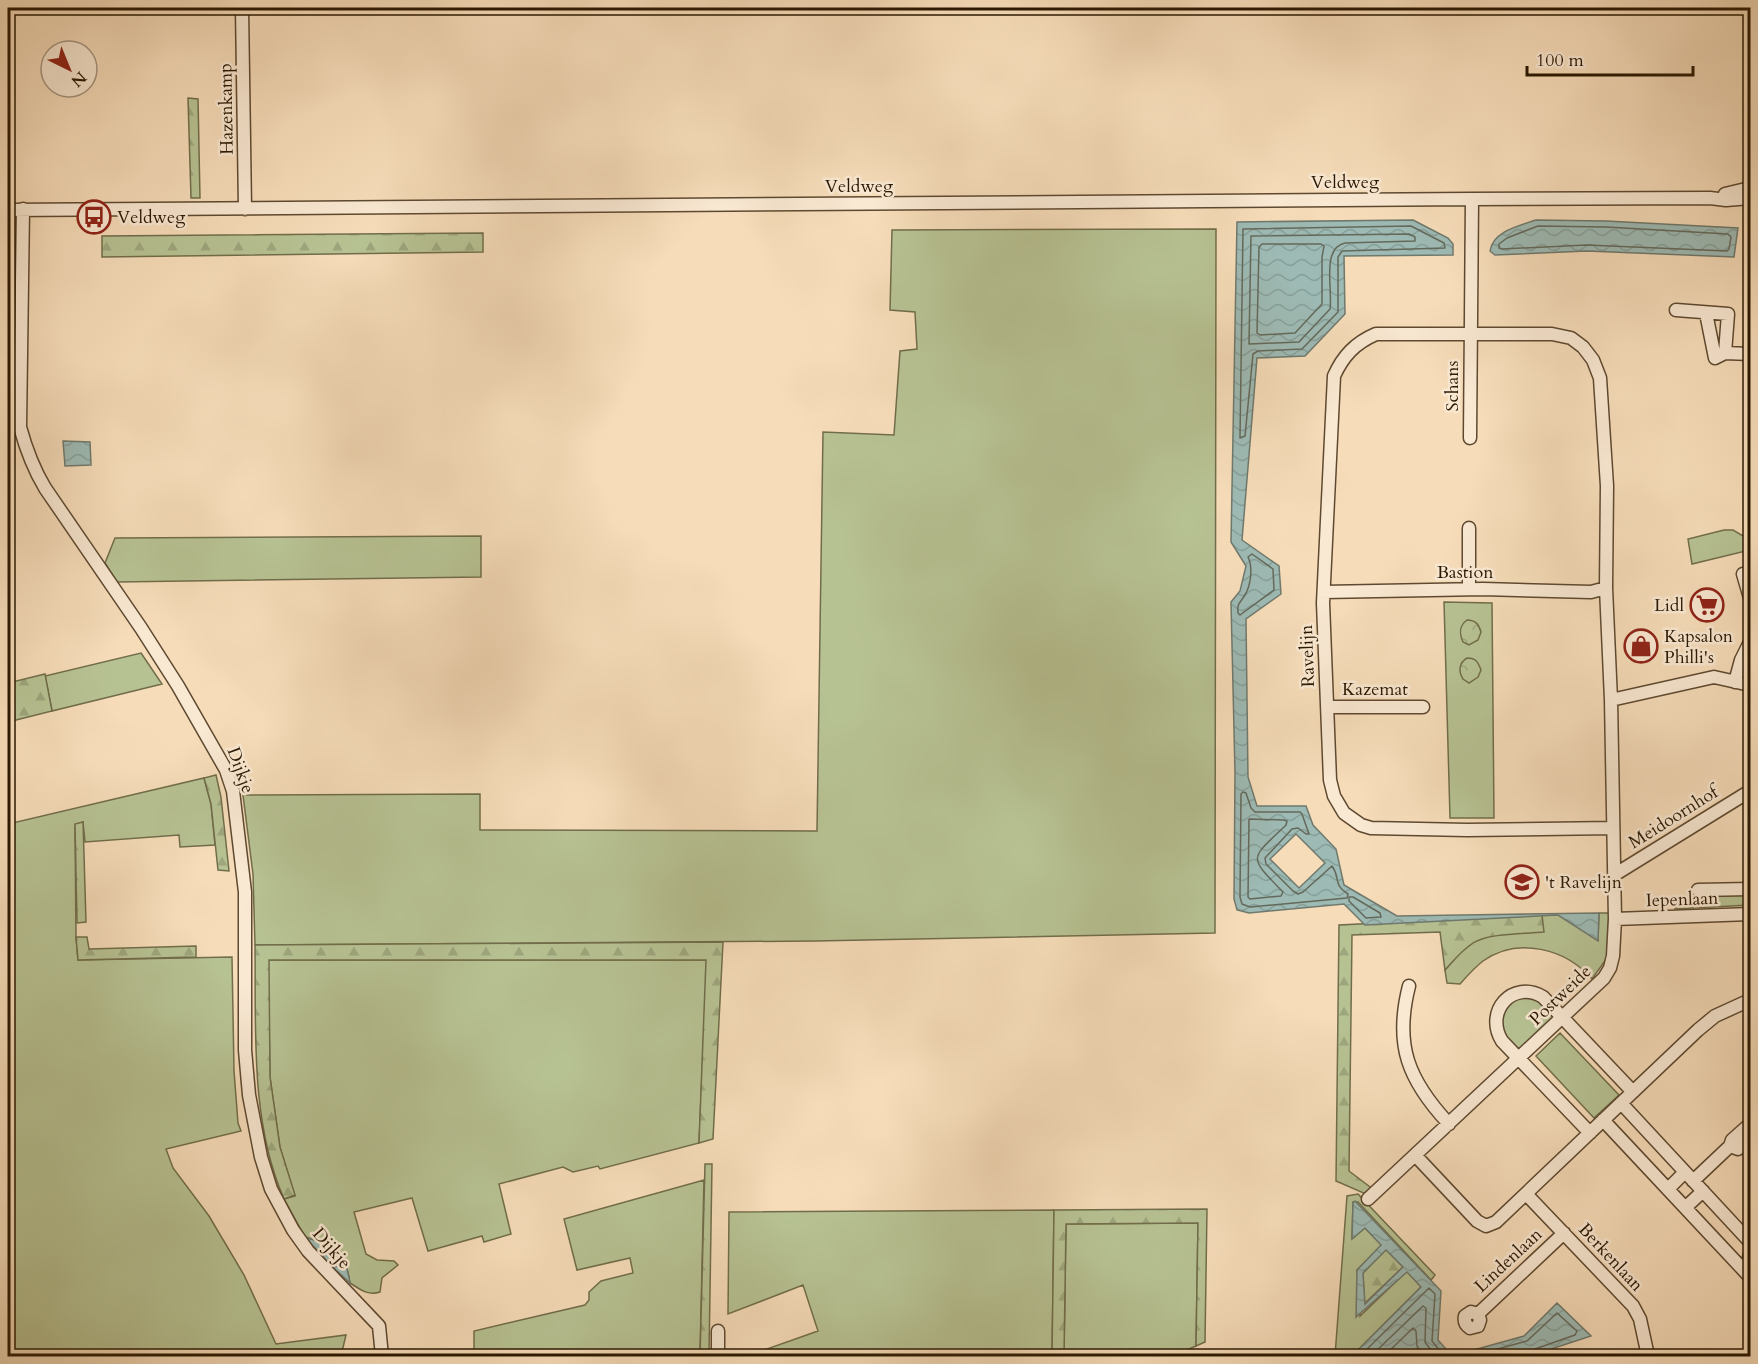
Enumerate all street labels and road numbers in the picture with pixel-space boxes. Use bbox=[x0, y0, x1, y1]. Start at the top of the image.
street label: Hazenkamp bbox=[213, 63, 240, 155]
street label: Veldweg bbox=[1311, 170, 1380, 195]
street label: Veldweg bbox=[825, 174, 894, 199]
street label: Schans bbox=[1440, 360, 1465, 412]
street label: Bastion bbox=[1437, 560, 1494, 585]
street label: Ravelijn bbox=[1294, 624, 1321, 688]
street label: Kazemat bbox=[1342, 677, 1408, 702]
street label: Dijkje bbox=[221, 744, 260, 797]
street label: Meidoornhof bbox=[1624, 778, 1726, 855]
street label: Iepenlaan bbox=[1645, 886, 1720, 913]
street label: Postweide bbox=[1524, 959, 1597, 1031]
street label: Berkenlaan bbox=[1572, 1218, 1649, 1298]
street label: Dijkje bbox=[307, 1222, 357, 1275]
street label: Lindenlaan bbox=[1469, 1222, 1548, 1298]

